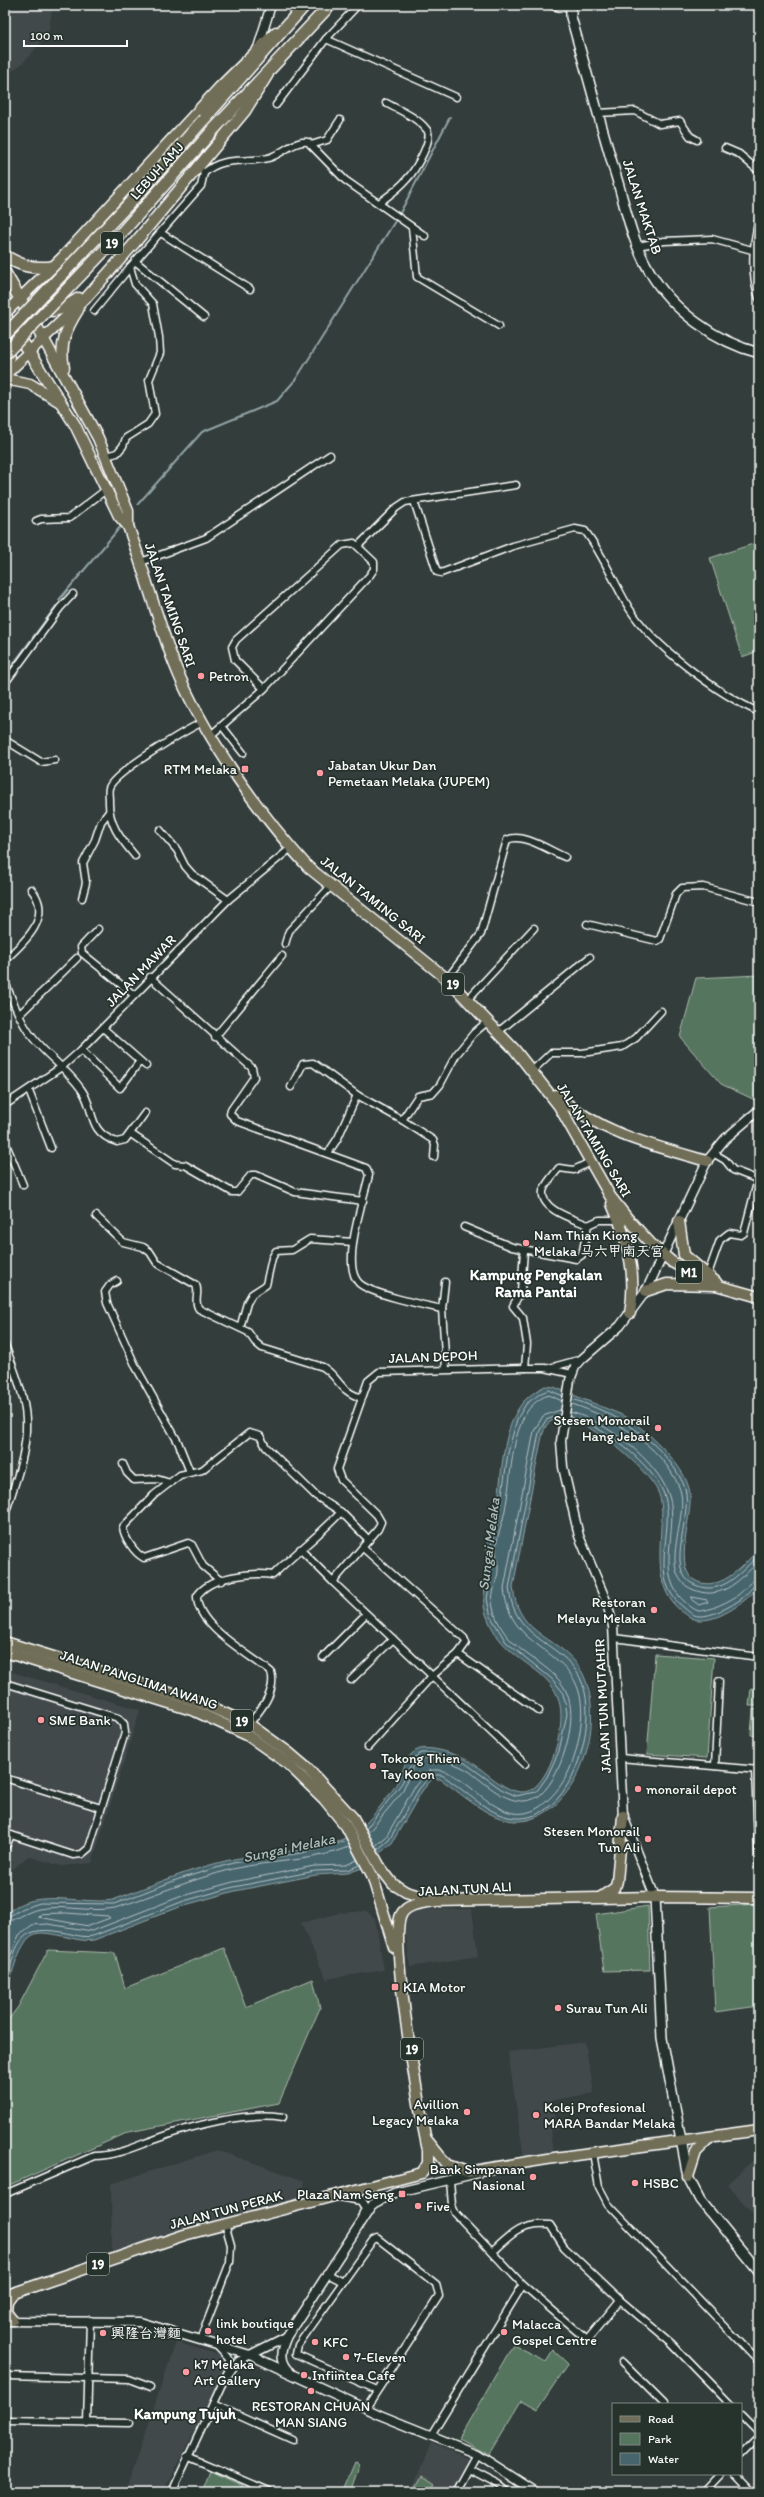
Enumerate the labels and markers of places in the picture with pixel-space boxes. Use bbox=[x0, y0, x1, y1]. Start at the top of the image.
place label: Petron bbox=[209, 668, 249, 685]
marker: Petron bbox=[196, 671, 206, 681]
place label: Jabatan Ukur Dan Pemetaan Melaka (JUPEM) bbox=[328, 757, 490, 790]
place label: RTM Melaka bbox=[164, 761, 238, 778]
marker: RTM Melaka bbox=[240, 764, 250, 774]
marker: Jabatan Ukur Dan Pemetaan Melaka (JUPEM) bbox=[315, 768, 325, 778]
place label: Nam Thian Kiong Melaka 马六甲南天宮 bbox=[534, 1227, 664, 1260]
marker: Nam Thian Kiong Melaka 马六甲南天宮 bbox=[521, 1238, 531, 1248]
place label: Stesen Monorail Hang Jebat bbox=[553, 1412, 650, 1445]
marker: Stesen Monorail Hang Jebat bbox=[653, 1423, 663, 1433]
place label: Restoran Melayu Melaka bbox=[557, 1594, 647, 1627]
marker: Restoran Melayu Melaka bbox=[649, 1605, 659, 1615]
place label: SME Bank bbox=[49, 1712, 111, 1729]
marker: SME Bank bbox=[36, 1715, 46, 1725]
place label: Tokong Thien Tay Koon bbox=[381, 1750, 460, 1783]
marker: Tokong Thien Tay Koon bbox=[368, 1761, 378, 1771]
place label: monorail depot bbox=[646, 1781, 737, 1798]
marker: monorail depot bbox=[633, 1784, 643, 1794]
place label: Stesen Monorail Tun Ali bbox=[543, 1823, 640, 1856]
marker: Stesen Monorail Tun Ali bbox=[643, 1834, 653, 1844]
place label: KIA Motor bbox=[403, 1979, 466, 1996]
marker: KIA Motor bbox=[390, 1982, 400, 1992]
place label: Surau Tun Ali bbox=[566, 2000, 648, 2017]
marker: Surau Tun Ali bbox=[553, 2003, 563, 2013]
place label: Avillion Legacy Melaka bbox=[372, 2096, 459, 2129]
place label: Kolej Profesional MARA Bandar Melaka bbox=[544, 2099, 675, 2132]
marker: Avillion Legacy Melaka bbox=[462, 2107, 472, 2117]
marker: Kolej Profesional MARA Bandar Melaka bbox=[531, 2110, 541, 2120]
place label: Bank Simpanan Nasional bbox=[430, 2161, 525, 2194]
marker: Bank Simpanan Nasional bbox=[528, 2172, 538, 2182]
place label: HSBC bbox=[643, 2175, 679, 2192]
marker: HSBC bbox=[630, 2178, 640, 2188]
place label: Plaza Nam Seng bbox=[297, 2186, 395, 2203]
marker: Plaza Nam Seng bbox=[397, 2189, 407, 2199]
place label: Five bbox=[426, 2198, 450, 2215]
marker: Five bbox=[413, 2201, 423, 2211]
place label: link boutique hotel bbox=[216, 2315, 294, 2348]
place label: Malacca Gospel Centre bbox=[512, 2316, 597, 2349]
place label: 興隆台灣麵 bbox=[111, 2325, 181, 2342]
marker: link boutique hotel bbox=[203, 2326, 213, 2336]
marker: Malacca Gospel Centre bbox=[499, 2327, 509, 2337]
marker: 興隆台灣麵 bbox=[98, 2328, 108, 2338]
place label: KFC bbox=[323, 2334, 348, 2351]
marker: KFC bbox=[310, 2337, 320, 2347]
place label: 7-Eleven bbox=[354, 2349, 406, 2366]
marker: 7-Eleven bbox=[341, 2352, 351, 2362]
place label: k7 Melaka Art Gallery bbox=[194, 2356, 261, 2389]
marker: k7 Melaka Art Gallery bbox=[181, 2367, 191, 2377]
place label: Infiintea Cafe bbox=[312, 2367, 396, 2384]
marker: Infiintea Cafe bbox=[299, 2370, 309, 2380]
marker: RESTORAN CHUAN MAN SIANG bbox=[306, 2386, 316, 2396]
place label: RESTORAN CHUAN MAN SIANG bbox=[252, 2398, 370, 2431]

